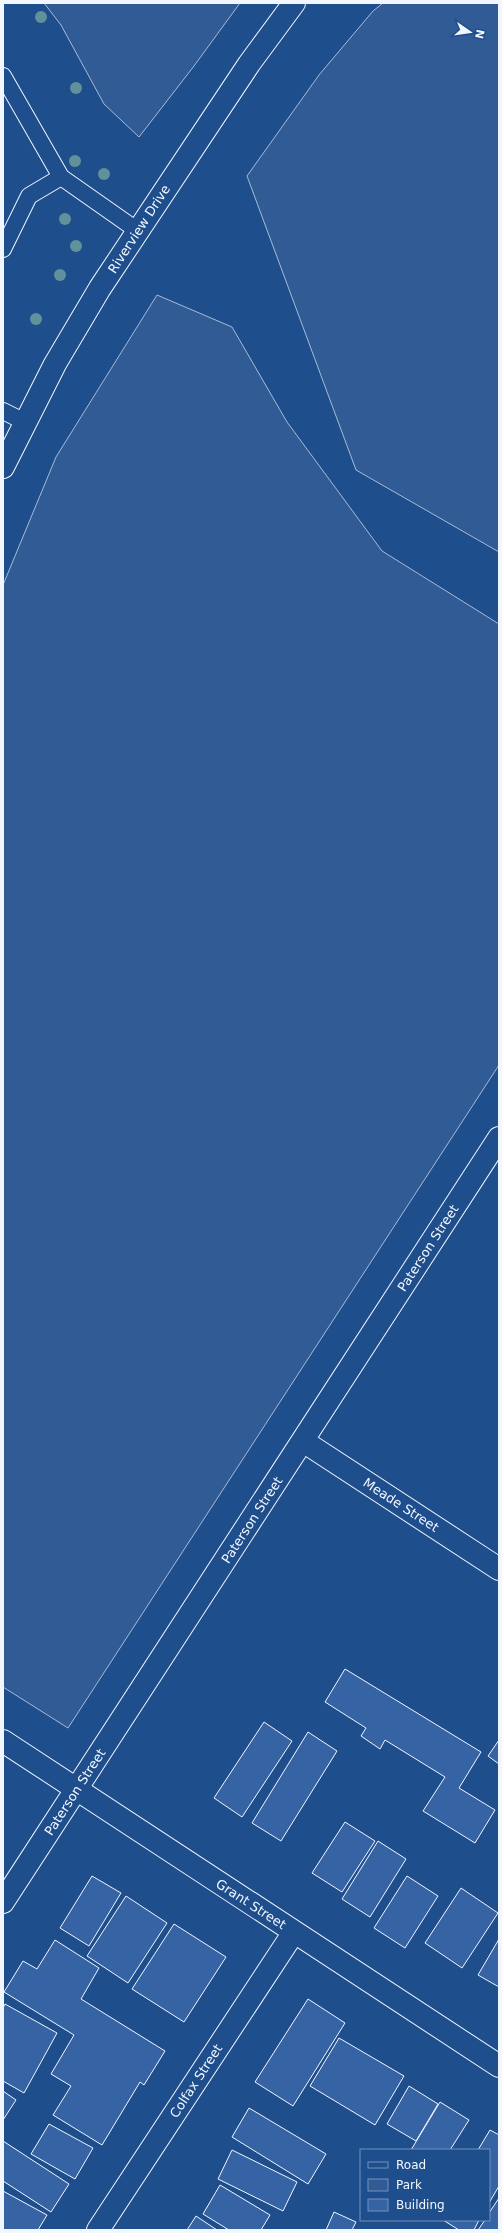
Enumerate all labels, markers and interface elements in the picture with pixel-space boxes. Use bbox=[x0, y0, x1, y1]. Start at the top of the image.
north arrow bbox=[450, 12, 490, 52]
text: N bbox=[472, 28, 487, 40]
street label: Riverview Drive bbox=[105, 182, 173, 276]
street label: Paterson Street bbox=[394, 1202, 462, 1294]
street label: Paterson Street bbox=[218, 1474, 286, 1566]
street label: Meade Street bbox=[360, 1475, 442, 1535]
street label: Paterson Street bbox=[41, 1746, 109, 1838]
street label: Grant Street bbox=[213, 1876, 289, 1932]
street label: Colfax Street bbox=[167, 2041, 225, 2121]
legend bbox=[360, 2149, 490, 2221]
text: Road bbox=[396, 2158, 426, 2172]
text: Park bbox=[396, 2178, 422, 2192]
text: Building bbox=[396, 2198, 445, 2212]

